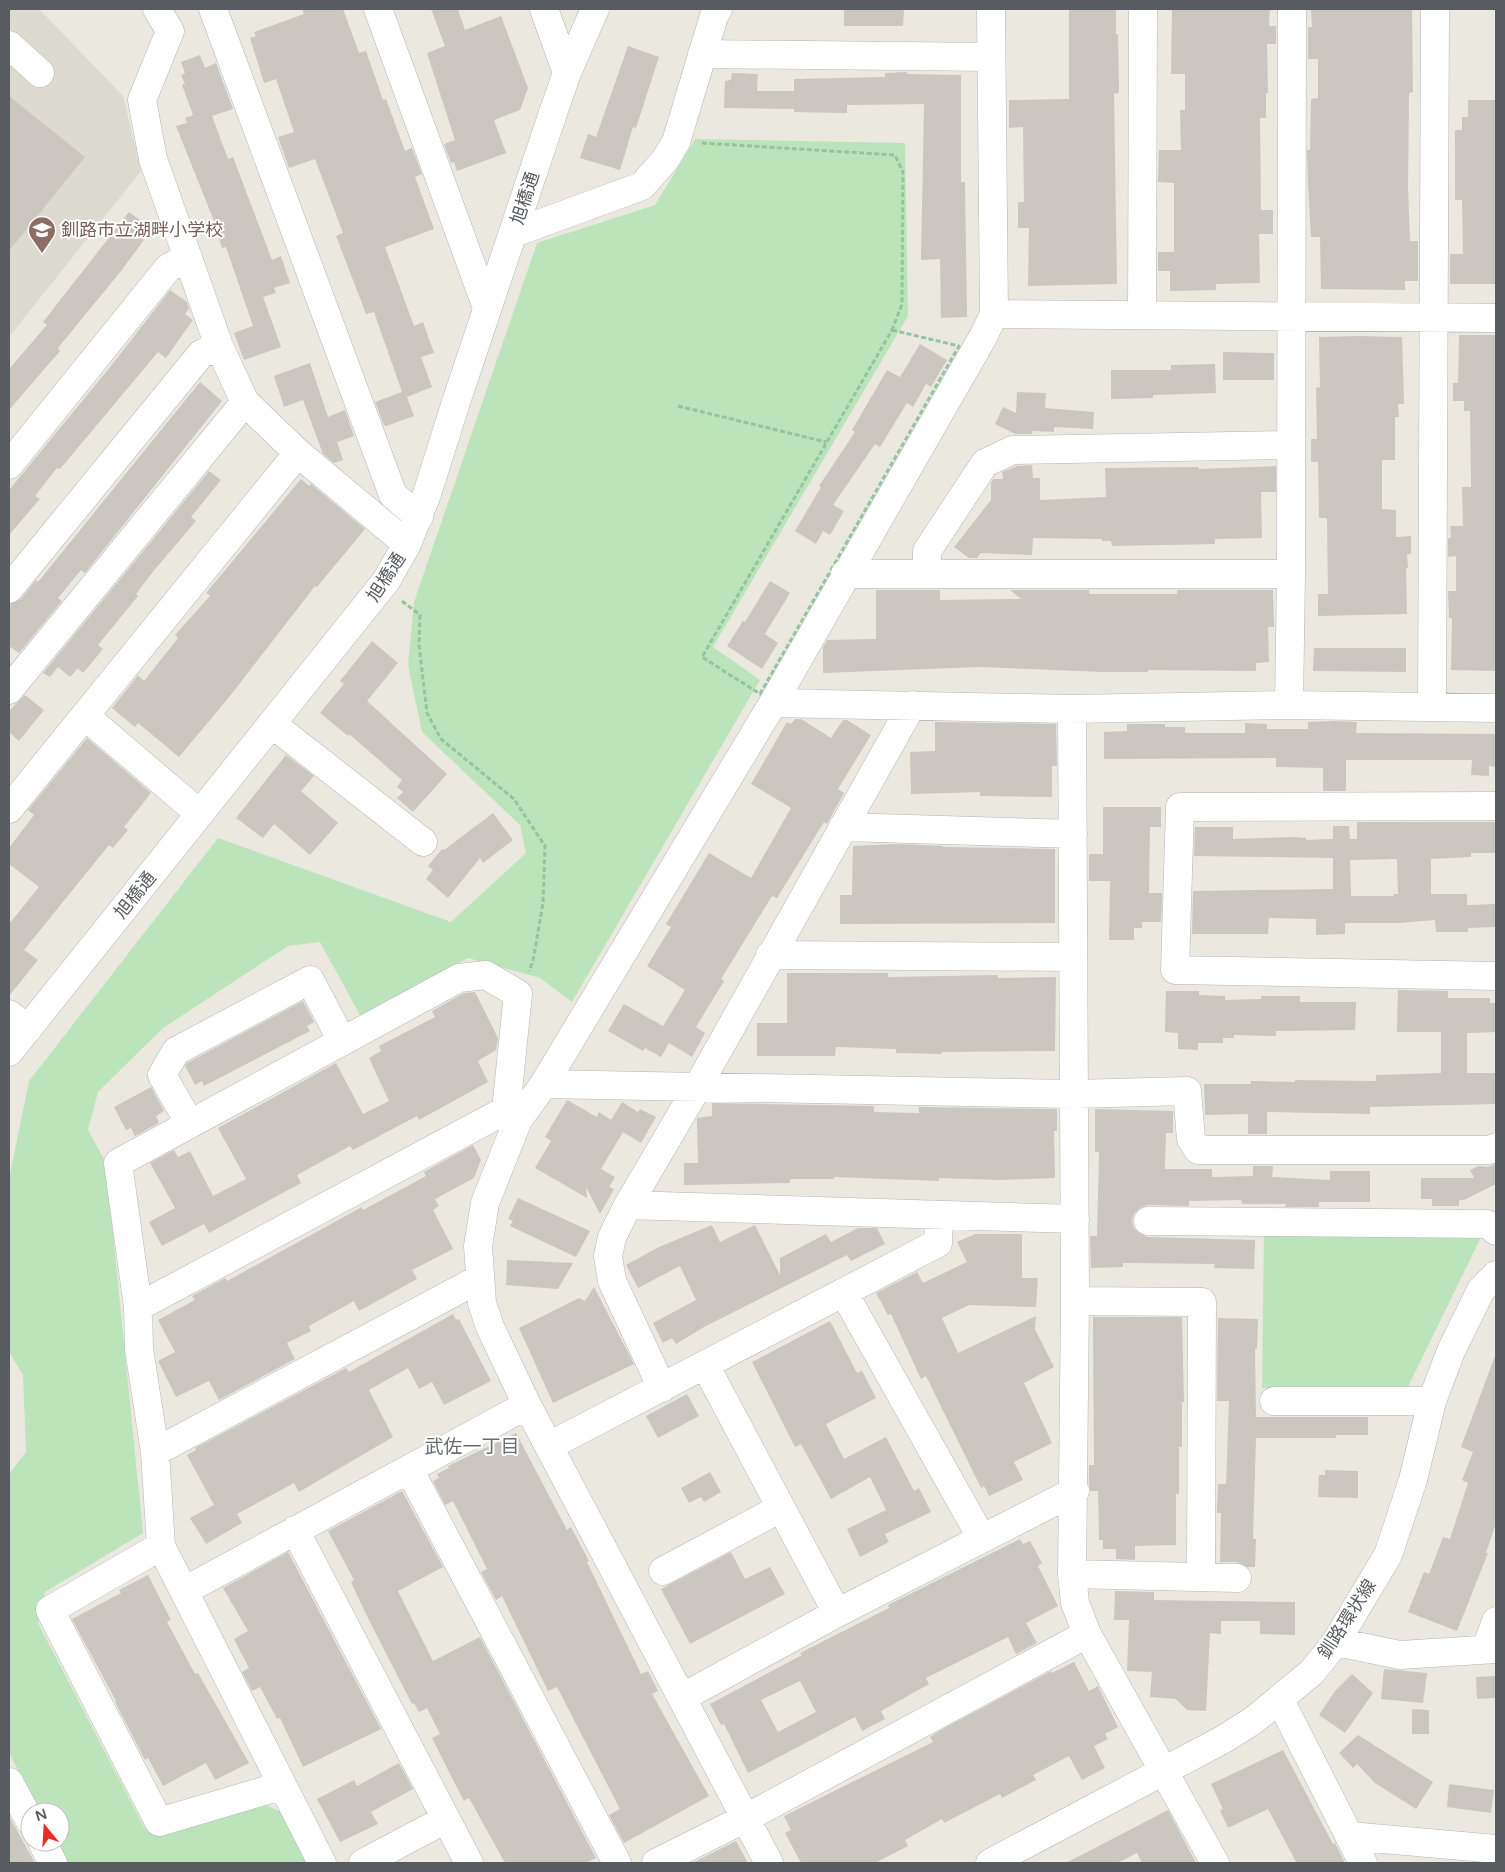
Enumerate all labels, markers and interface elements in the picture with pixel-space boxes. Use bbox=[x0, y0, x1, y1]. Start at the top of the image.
street label: 旭橋通 bbox=[506, 169, 544, 227]
school or university icon: 釧路市立湖畔小学校 bbox=[27, 215, 57, 254]
place label: 釧路市立湖畔小学校 bbox=[61, 219, 223, 241]
street label: 旭橋通 bbox=[362, 548, 410, 606]
street label: 旭橋通 bbox=[109, 867, 161, 923]
district label: 武佐一丁目 bbox=[424, 1436, 520, 1458]
street label: 釧路環状線 bbox=[1313, 1575, 1381, 1663]
north arrow bbox=[20, 1802, 70, 1852]
text: N bbox=[33, 1805, 49, 1825]

